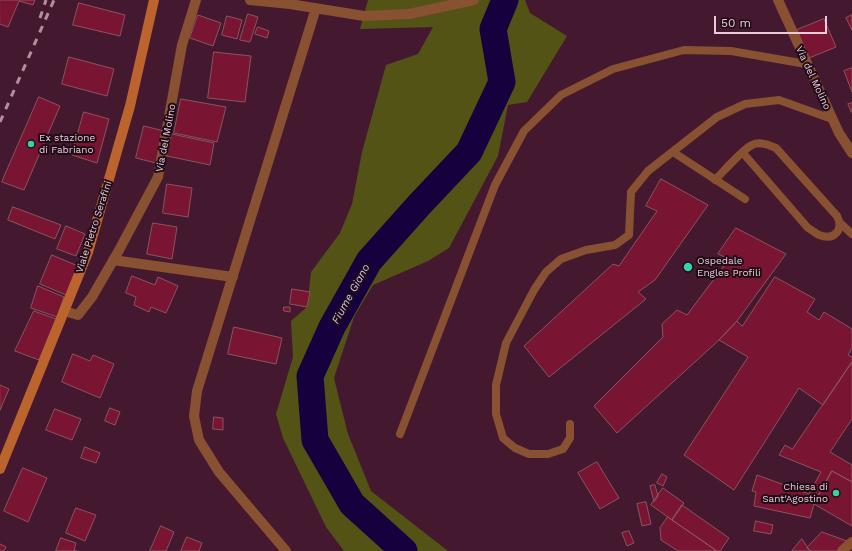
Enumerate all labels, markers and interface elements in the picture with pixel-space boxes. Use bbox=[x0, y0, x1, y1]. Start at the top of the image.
scale bar bbox=[716, 8, 829, 34]
text: 50 m bbox=[721, 16, 751, 30]
street label: Via del Molino bbox=[793, 44, 833, 112]
street label: Via del Molino bbox=[154, 103, 178, 173]
place label: Ex stazione di Fabriano bbox=[39, 132, 95, 156]
marker: Ex stazione di Fabriano bbox=[26, 139, 36, 149]
street label: Viale Pietro Serafini bbox=[73, 179, 115, 275]
place label: Ospedale Engles Profili bbox=[697, 255, 761, 278]
marker: Ospedale Engles Profili bbox=[682, 261, 694, 273]
water label: Fiume Giano bbox=[329, 262, 373, 326]
place label: Chiesa di Sant'Agostino bbox=[762, 481, 828, 504]
marker: Chiesa di Sant'Agostino bbox=[831, 488, 841, 498]

